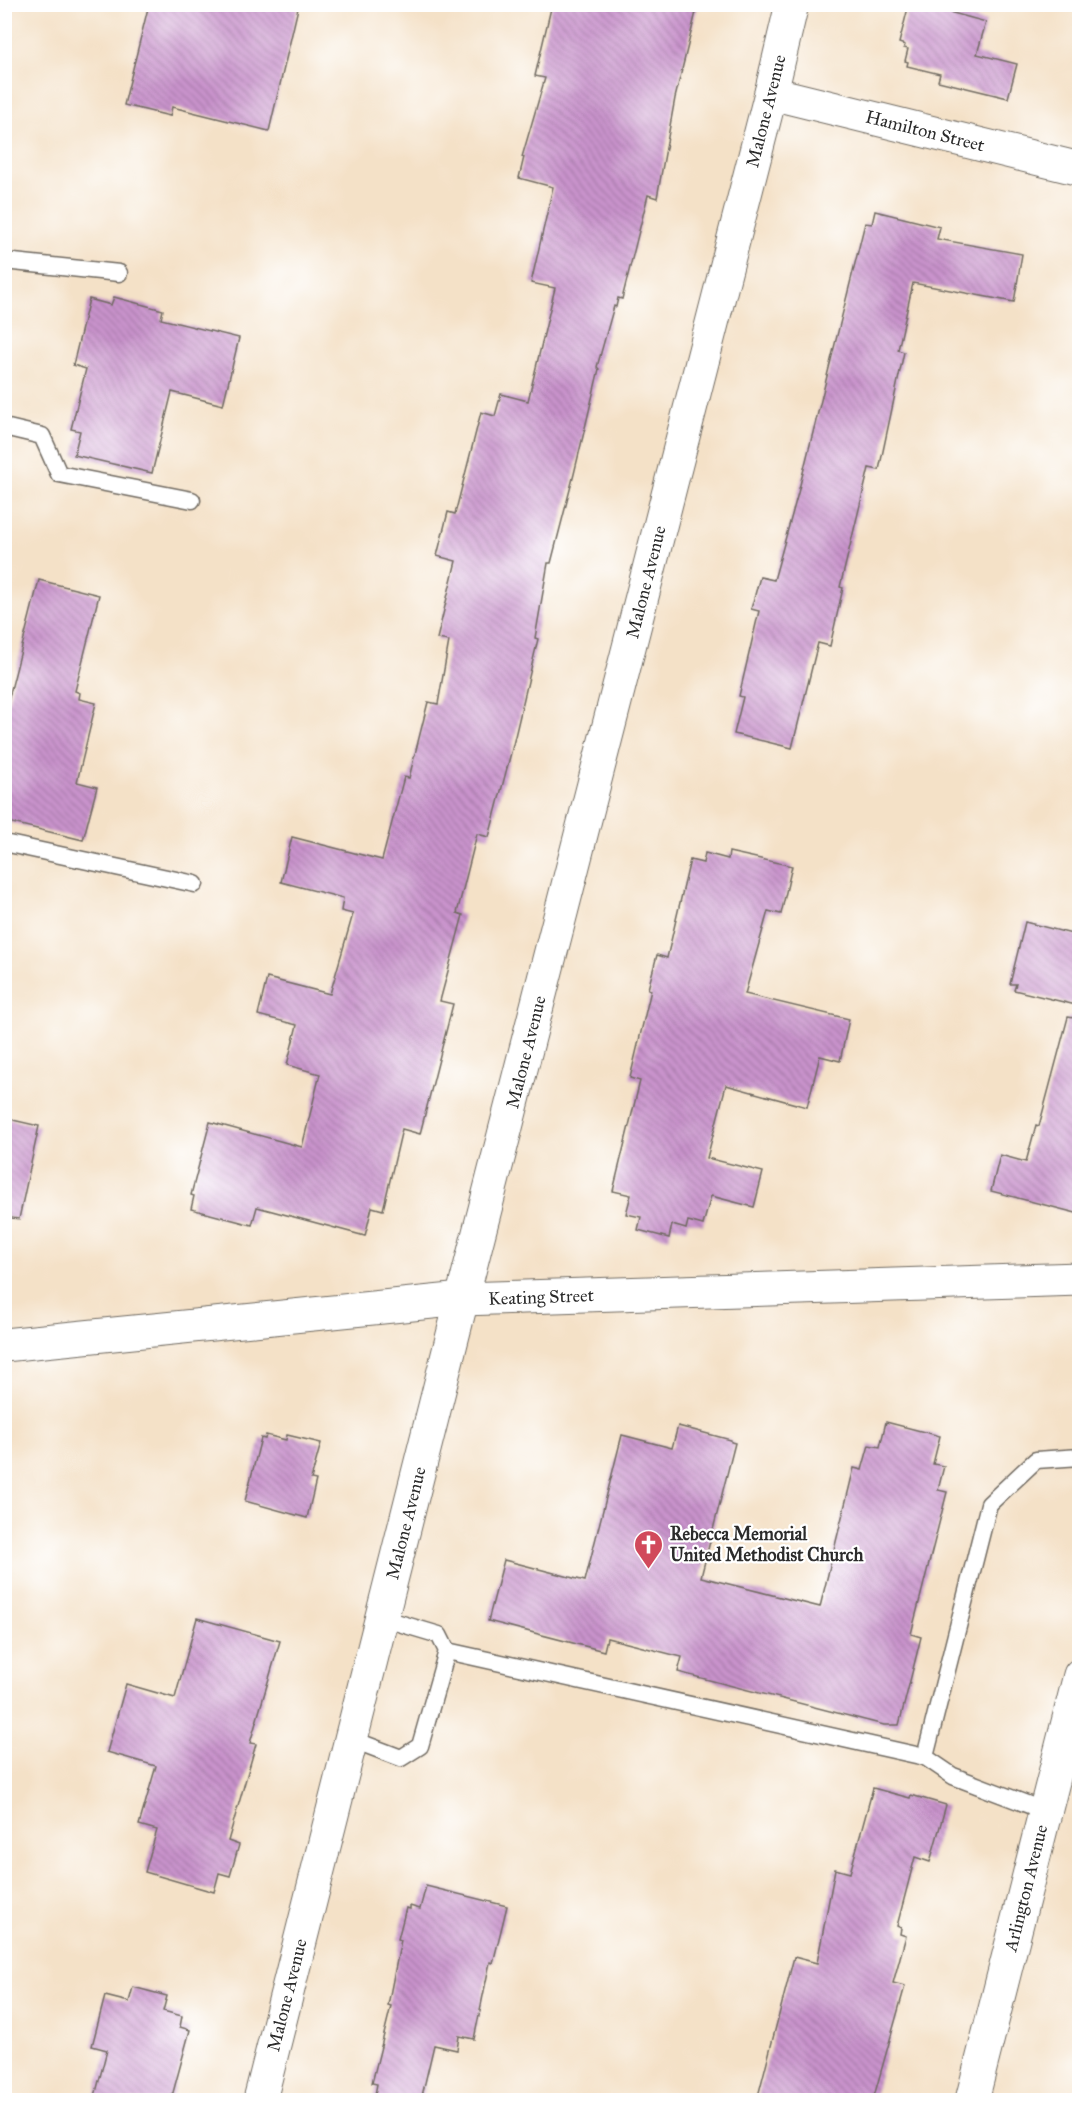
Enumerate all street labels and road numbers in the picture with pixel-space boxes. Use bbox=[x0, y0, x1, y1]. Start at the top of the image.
street label: Malone Avenue bbox=[741, 52, 791, 170]
street label: Hamilton Street bbox=[863, 106, 987, 157]
street label: Malone Avenue bbox=[621, 523, 671, 641]
street label: Malone Avenue bbox=[501, 993, 551, 1111]
street label: Keating Street bbox=[488, 1284, 595, 1311]
street label: Malone Avenue bbox=[381, 1464, 431, 1582]
street label: Arlington Avenue bbox=[999, 1822, 1053, 1955]
street label: Malone Avenue bbox=[262, 1936, 312, 2054]

